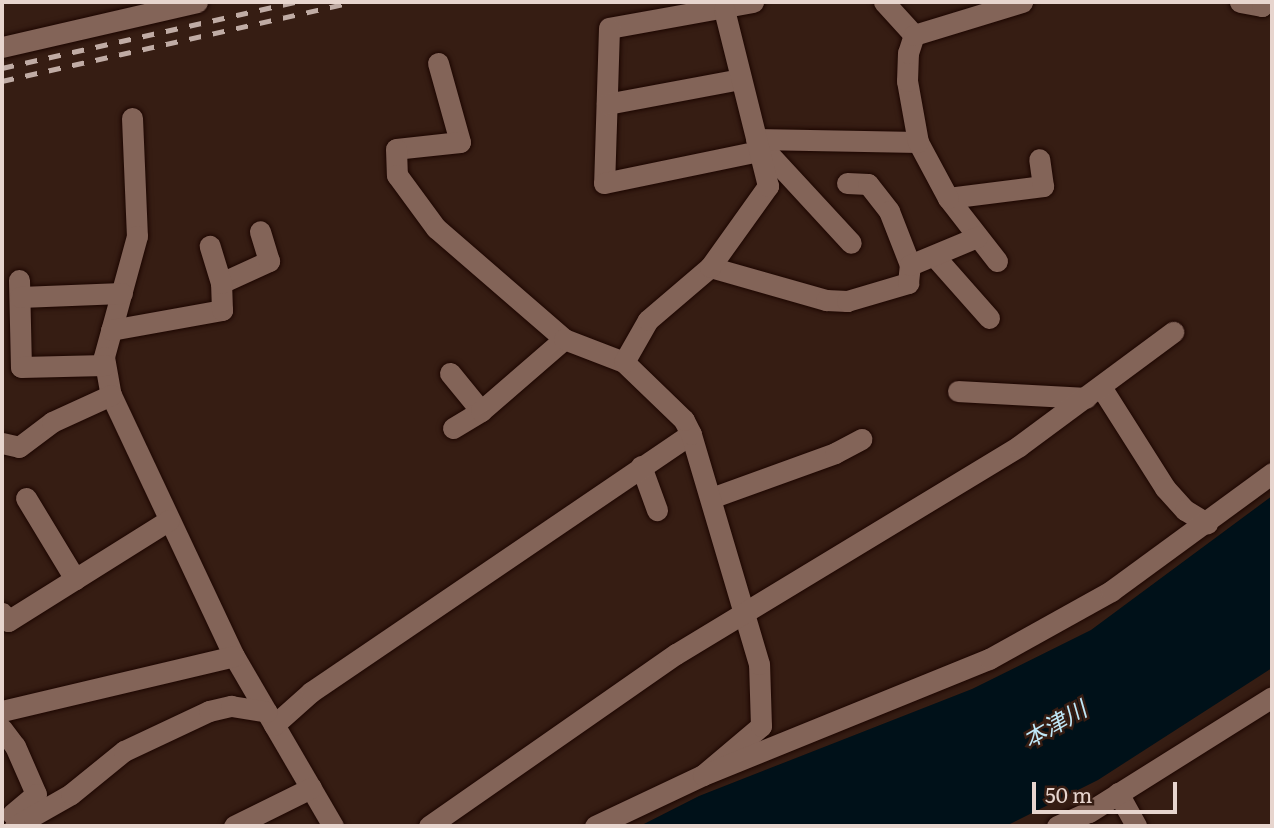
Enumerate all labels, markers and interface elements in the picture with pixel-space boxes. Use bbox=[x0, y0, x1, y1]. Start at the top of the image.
water label: 本津川 bbox=[1017, 694, 1091, 752]
scale bar bbox=[1036, 768, 1181, 812]
text: 50 m bbox=[1045, 778, 1092, 809]

